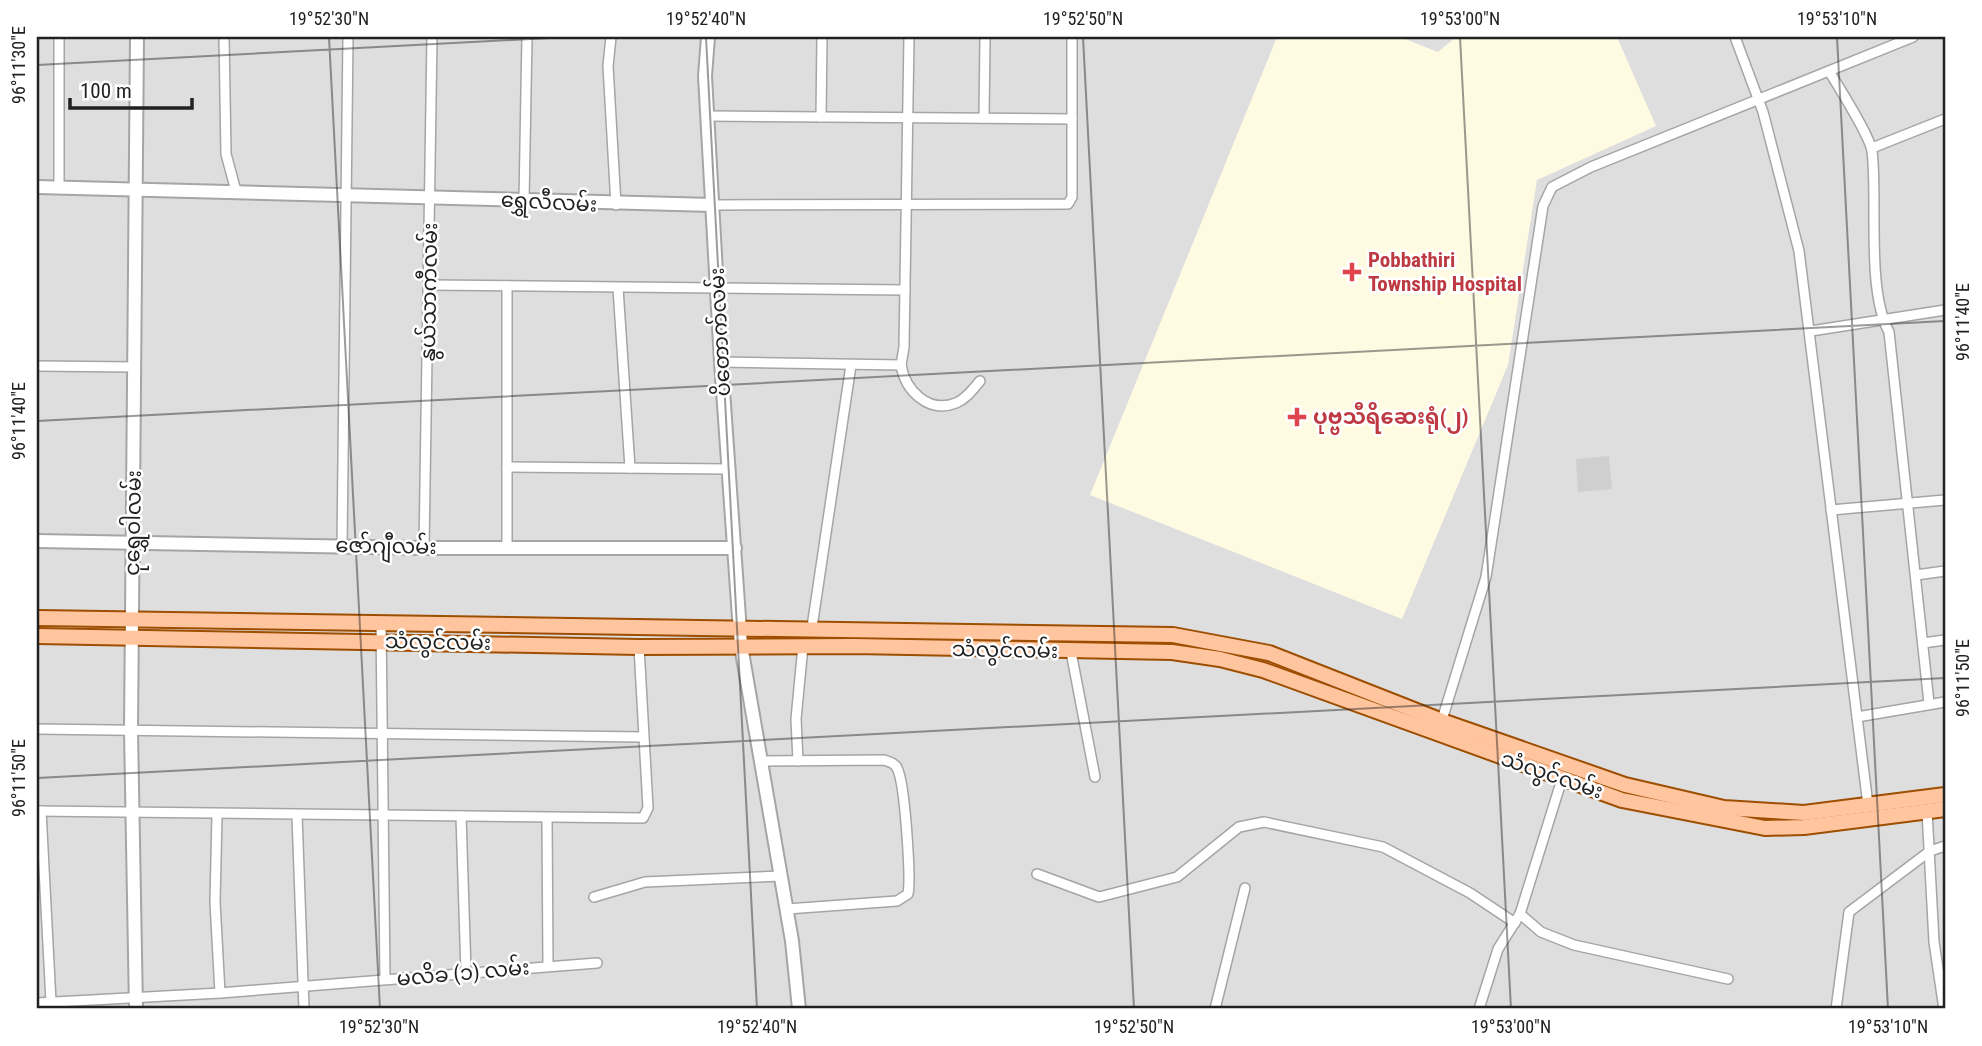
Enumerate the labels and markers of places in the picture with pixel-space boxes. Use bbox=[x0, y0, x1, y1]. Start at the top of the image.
place label: Pobbathiri Township Hospital bbox=[1368, 248, 1522, 296]
marker: Pobbathiri Township Hospital bbox=[1342, 262, 1362, 282]
place label: ပုဗ္ဗသီရိဆေးရုံ(၂) bbox=[1313, 401, 1469, 435]
marker: ပုဗ္ဗသီရိဆေးရုံ(၂) bbox=[1287, 407, 1307, 427]

